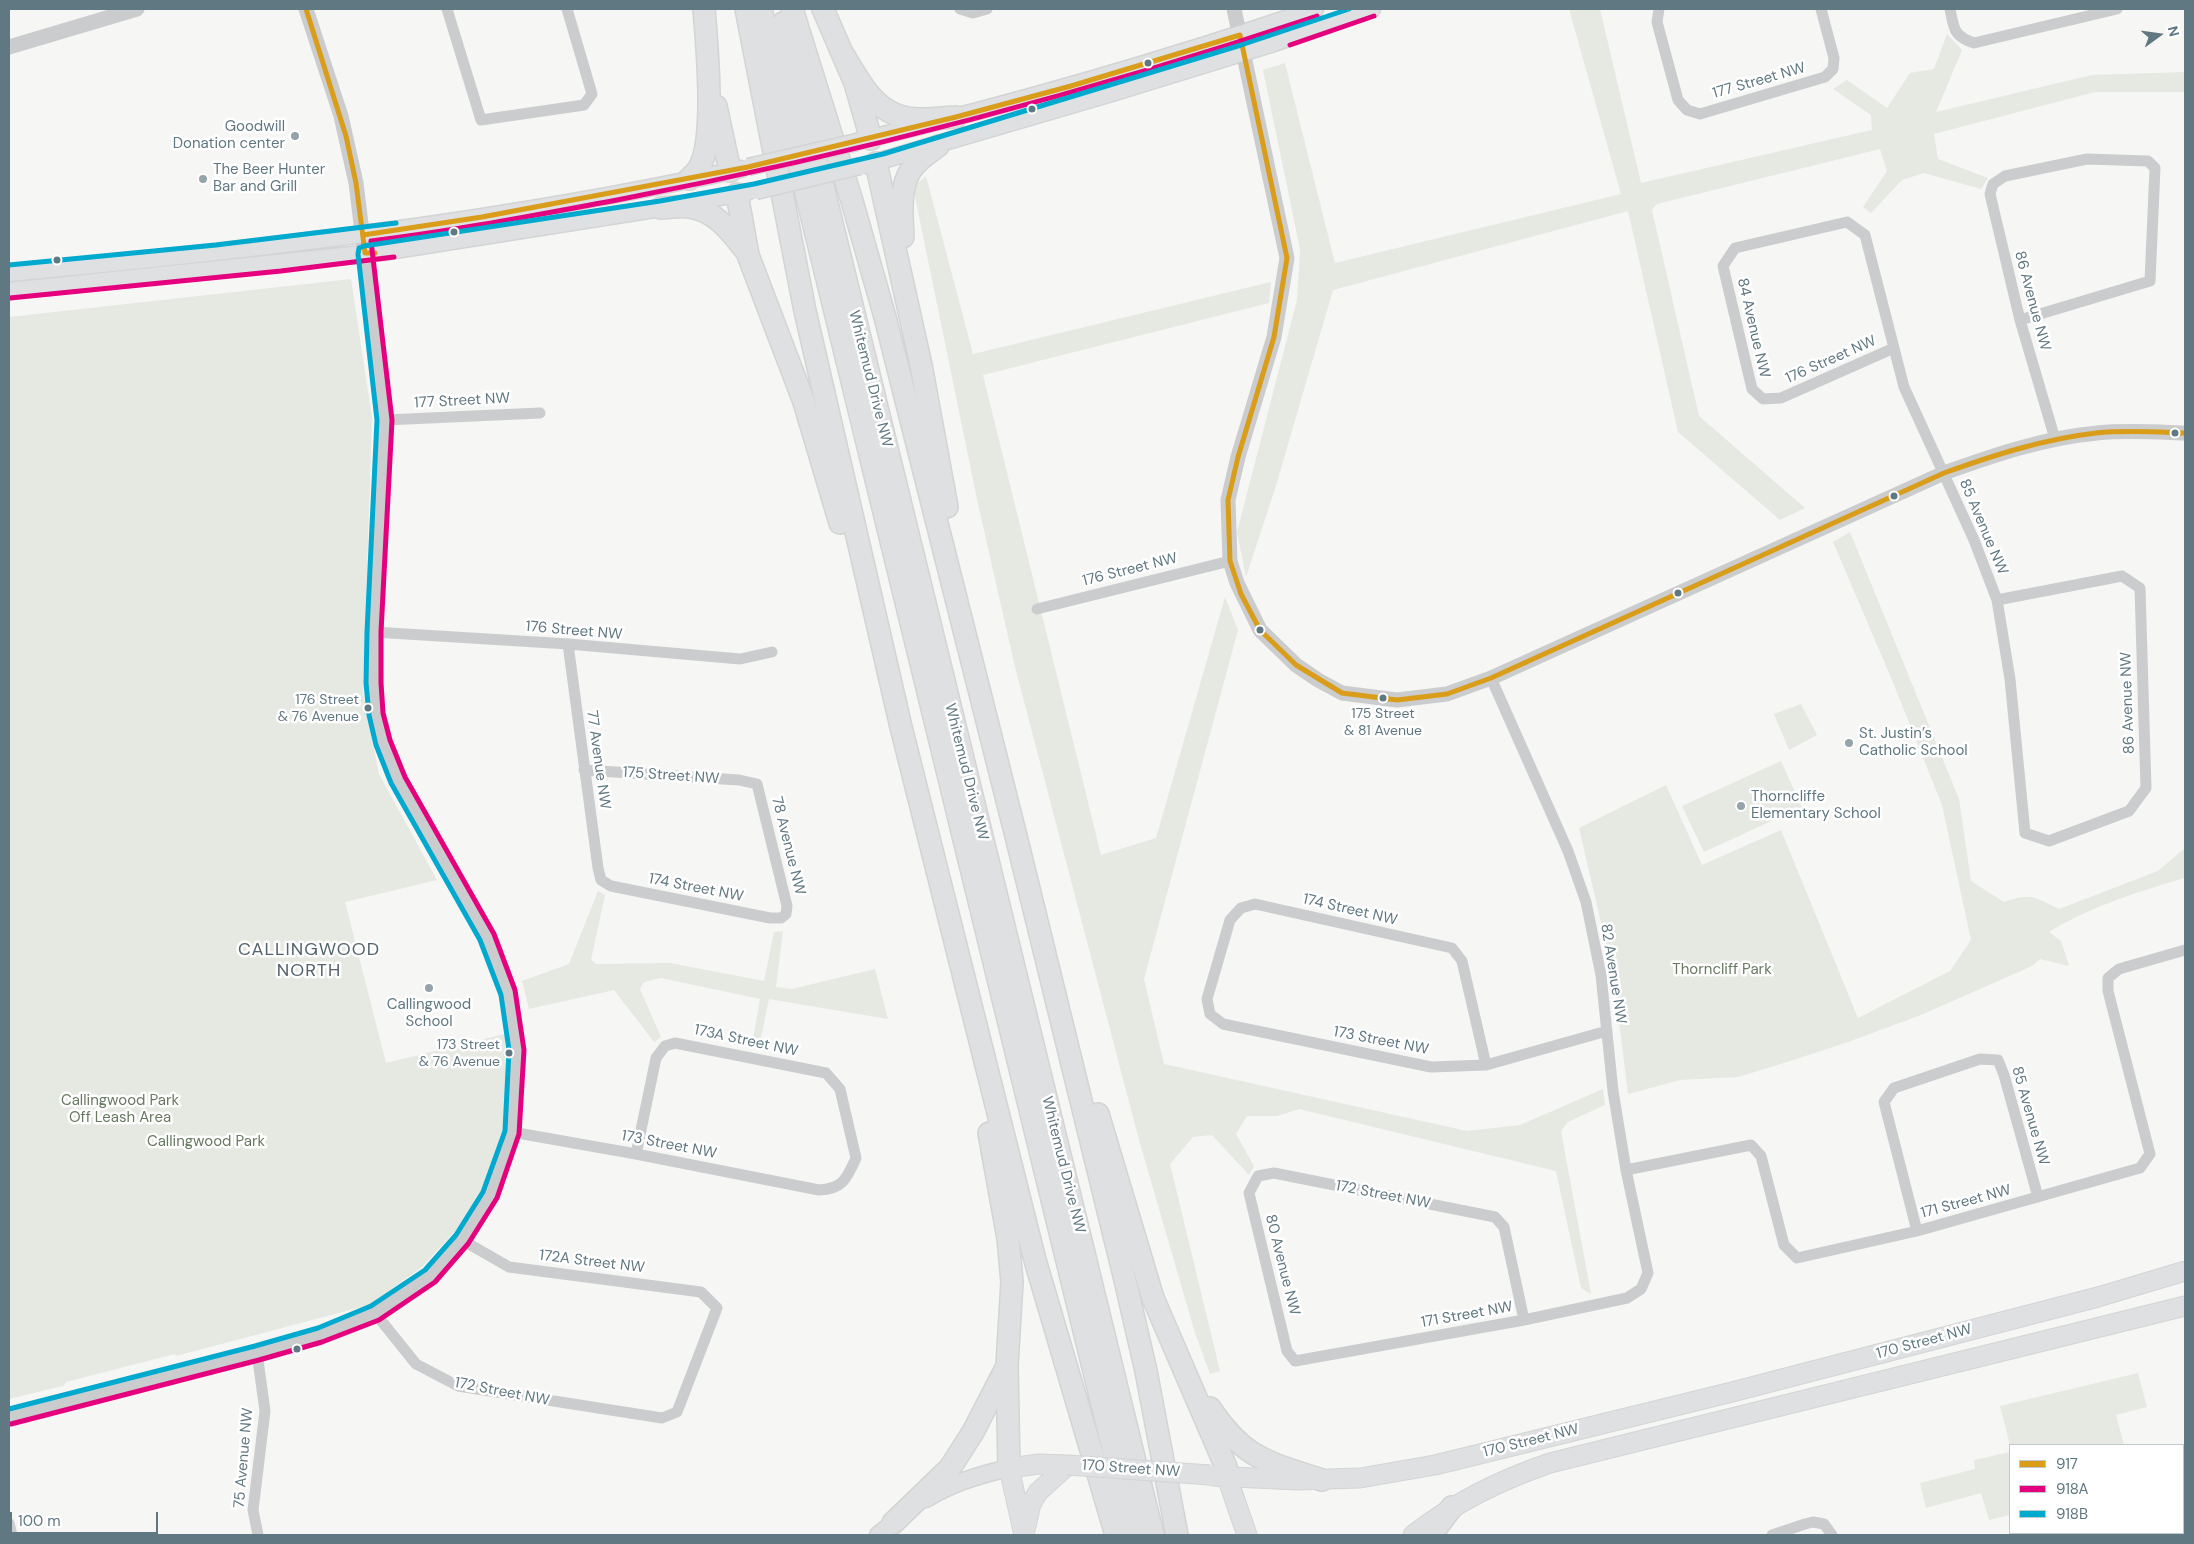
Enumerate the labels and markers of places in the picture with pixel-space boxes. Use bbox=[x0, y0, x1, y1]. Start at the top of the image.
unlabelled marker bbox=[1143, 58, 1153, 68]
unlabelled marker bbox=[1027, 104, 1037, 114]
place label: Goodwill Donation center bbox=[173, 118, 285, 153]
marker: Goodwill Donation center bbox=[289, 130, 301, 142]
place label: The Beer Hunter Bar and Grill bbox=[213, 161, 325, 196]
marker: The Beer Hunter Bar and Grill bbox=[197, 173, 209, 185]
unlabelled marker bbox=[449, 227, 459, 237]
unlabelled marker bbox=[52, 255, 62, 265]
unlabelled marker bbox=[2170, 428, 2180, 438]
unlabelled marker bbox=[1889, 491, 1899, 501]
unlabelled marker bbox=[1673, 588, 1683, 598]
unlabelled marker bbox=[1255, 625, 1265, 635]
place label: 176 Street & 76 Avenue bbox=[278, 692, 359, 724]
marker: 175 Street & 81 Avenue bbox=[1378, 693, 1388, 703]
marker: 176 Street & 76 Avenue bbox=[363, 703, 373, 713]
place label: 175 Street & 81 Avenue bbox=[1344, 706, 1422, 739]
place label: St. Justin’s Catholic School bbox=[1859, 725, 1968, 760]
marker: St. Justin’s Catholic School bbox=[1843, 737, 1855, 749]
place label: Thorncliffe Elementary School bbox=[1751, 788, 1881, 823]
marker: Thorncliffe Elementary School bbox=[1735, 800, 1747, 812]
marker: Callingwood School bbox=[423, 982, 435, 994]
place label: Callingwood School bbox=[387, 996, 471, 1031]
place label: 173 Street & 76 Avenue bbox=[419, 1037, 500, 1070]
marker: 173 Street & 76 Avenue bbox=[504, 1048, 514, 1058]
unlabelled marker bbox=[292, 1344, 302, 1354]

